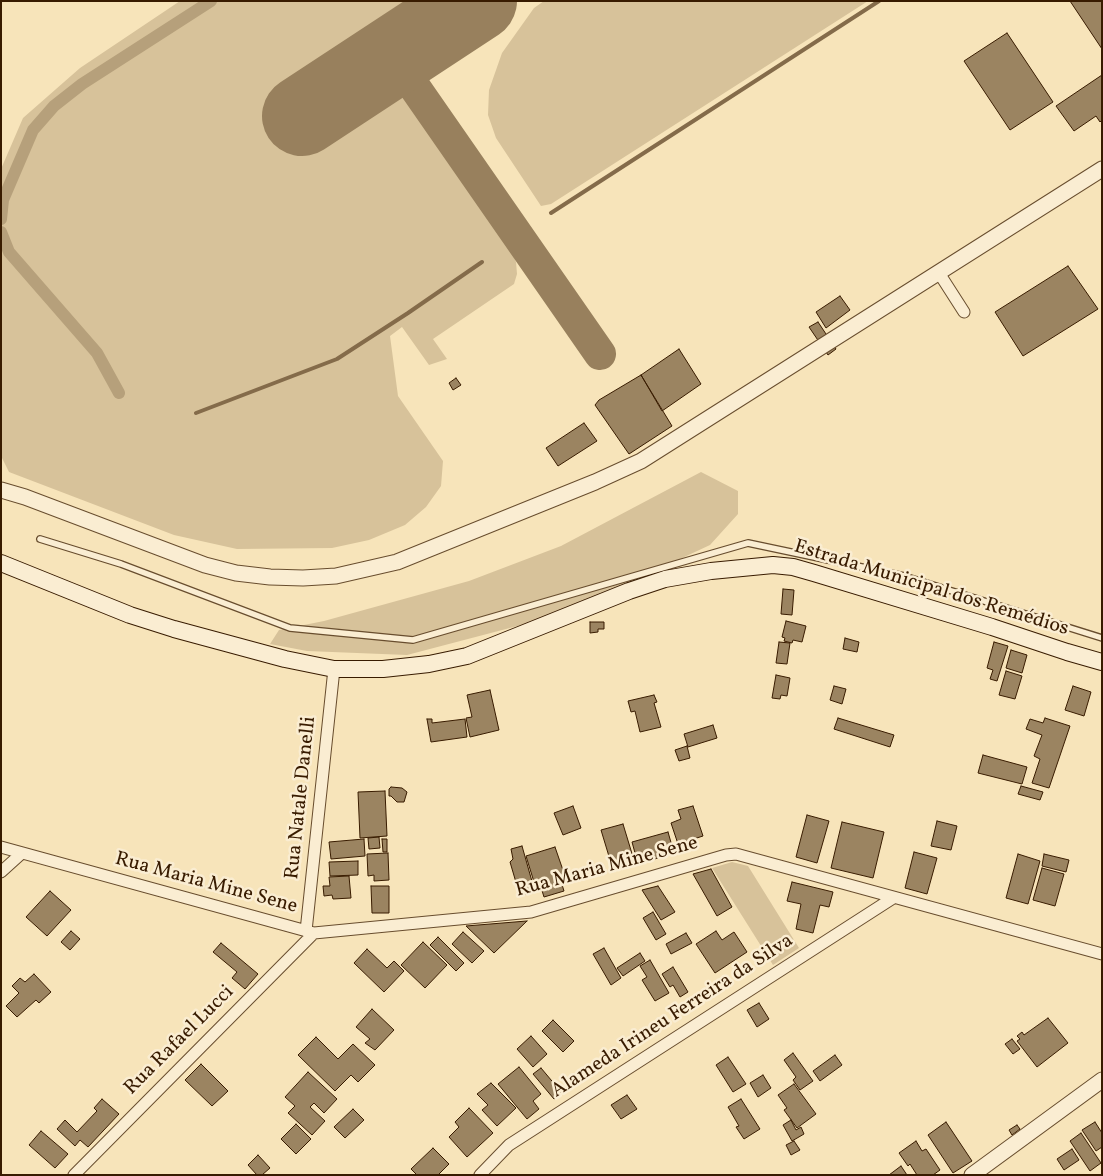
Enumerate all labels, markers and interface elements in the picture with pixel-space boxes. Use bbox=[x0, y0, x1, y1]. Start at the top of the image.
street label: Estrada Municipal dos Remédios bbox=[791, 536, 1071, 642]
street label: Rua Natale Danelli bbox=[282, 715, 322, 881]
street label: Rua Maria Mine Sene bbox=[513, 832, 701, 904]
street label: Rua Maria Mine Sene bbox=[112, 848, 300, 920]
street label: Alameda Irineu Ferreira da Silva bbox=[547, 930, 799, 1104]
street label: Rua Rafael Lucci bbox=[120, 981, 240, 1101]

